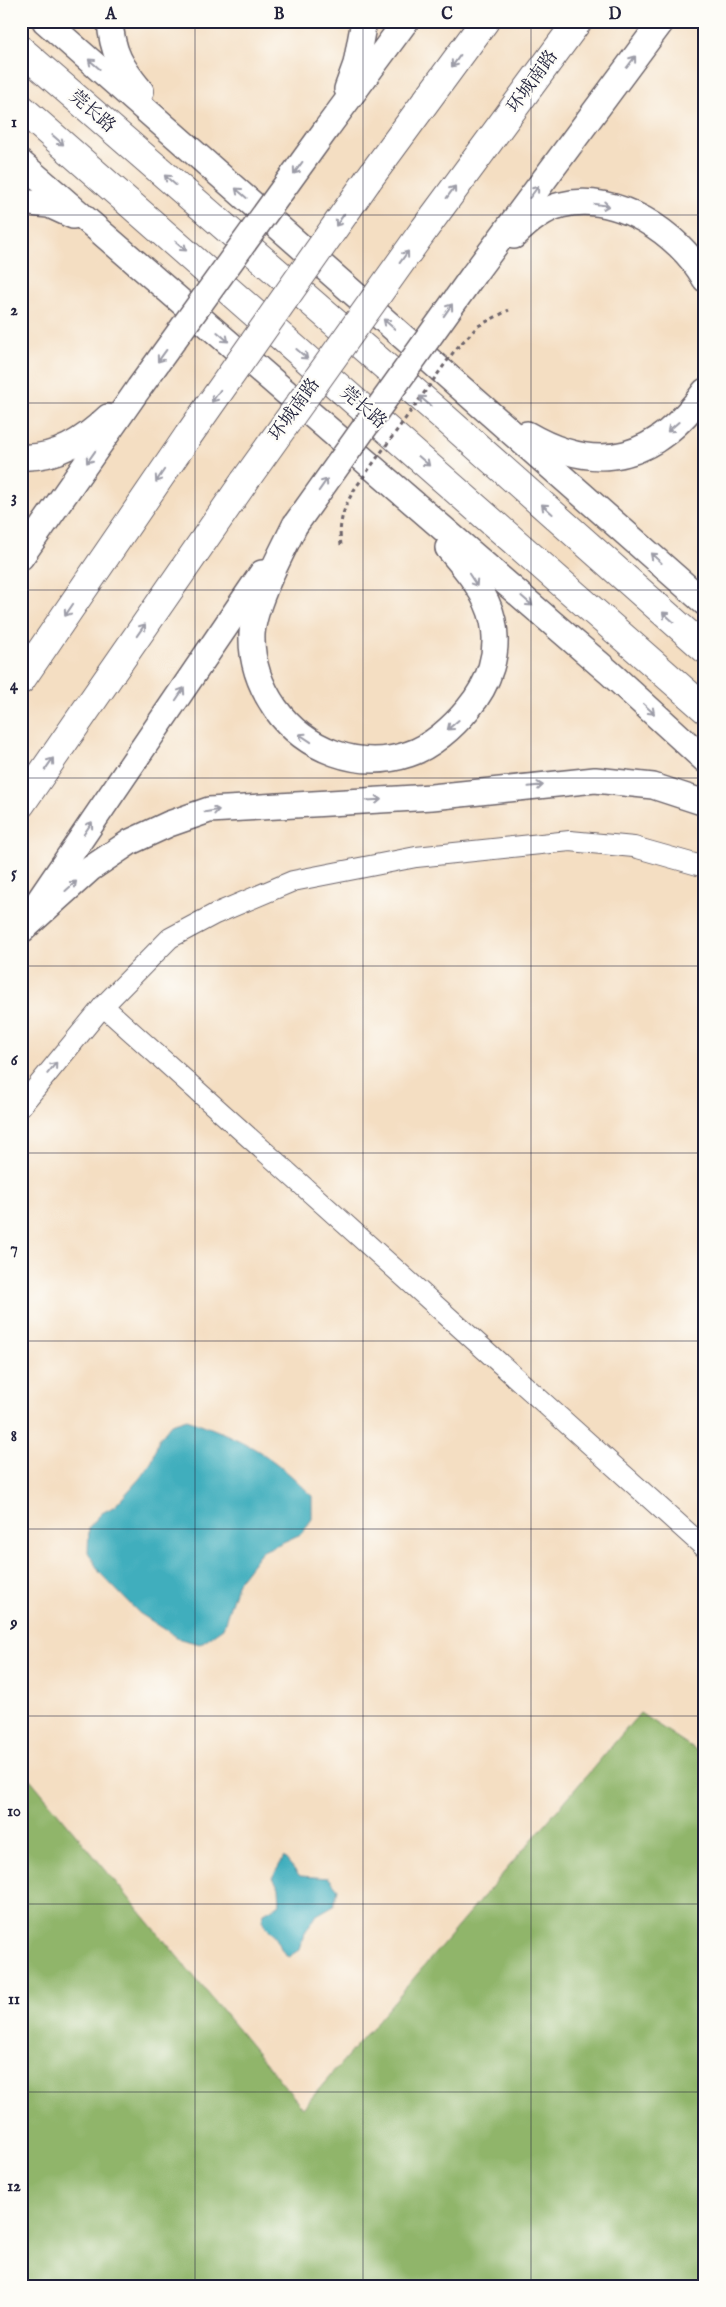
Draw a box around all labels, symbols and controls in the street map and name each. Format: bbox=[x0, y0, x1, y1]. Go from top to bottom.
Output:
text: A bbox=[105, 5, 118, 25]
text: B bbox=[274, 5, 285, 25]
text: C bbox=[441, 5, 453, 25]
text: D bbox=[609, 5, 622, 25]
street label: 环城南路 bbox=[503, 46, 563, 118]
one-way arrow bbox=[451, 54, 461, 68]
one-way arrow bbox=[626, 55, 636, 69]
one-way arrow bbox=[88, 59, 101, 70]
street label: 莞长路 bbox=[64, 86, 120, 138]
text: 1 bbox=[11, 113, 17, 133]
one-way arrow bbox=[51, 134, 64, 145]
one-way arrow bbox=[293, 161, 303, 175]
one-way arrow bbox=[164, 174, 177, 186]
one-way arrow bbox=[446, 186, 457, 199]
one-way arrow bbox=[529, 186, 540, 199]
one-way arrow bbox=[234, 187, 247, 199]
one-way arrow bbox=[594, 200, 610, 210]
one-way arrow bbox=[335, 213, 345, 227]
one-way arrow bbox=[174, 241, 187, 252]
one-way arrow bbox=[399, 250, 409, 264]
text: 2 bbox=[10, 301, 18, 321]
one-way arrow bbox=[443, 303, 453, 317]
one-way arrow bbox=[383, 318, 396, 329]
one-way arrow bbox=[216, 332, 229, 343]
one-way arrow bbox=[296, 348, 309, 360]
one-way arrow bbox=[157, 349, 167, 363]
street label: 环城南路 bbox=[265, 374, 325, 446]
street label: 莞长路 bbox=[335, 382, 391, 434]
one-way arrow bbox=[211, 389, 221, 403]
one-way arrow bbox=[419, 396, 432, 407]
one-way arrow bbox=[667, 422, 680, 433]
one-way arrow bbox=[86, 449, 96, 463]
one-way arrow bbox=[418, 456, 431, 467]
one-way arrow bbox=[155, 469, 165, 483]
one-way arrow bbox=[318, 478, 328, 492]
text: 3 bbox=[11, 488, 17, 508]
one-way arrow bbox=[540, 503, 553, 515]
one-way arrow bbox=[649, 553, 662, 564]
one-way arrow bbox=[469, 573, 479, 587]
one-way arrow bbox=[520, 595, 533, 606]
one-way arrow bbox=[64, 603, 74, 617]
one-way arrow bbox=[662, 611, 675, 623]
one-way arrow bbox=[136, 624, 146, 638]
text: 4 bbox=[10, 676, 19, 696]
one-way arrow bbox=[175, 687, 185, 701]
one-way arrow bbox=[642, 703, 655, 714]
one-way arrow bbox=[447, 719, 460, 730]
one-way arrow bbox=[299, 733, 313, 743]
one-way arrow bbox=[44, 757, 54, 771]
one-way arrow bbox=[528, 781, 544, 791]
one-way arrow bbox=[366, 795, 382, 804]
one-way arrow bbox=[204, 805, 220, 815]
one-way arrow bbox=[83, 821, 93, 835]
text: 5 bbox=[11, 864, 17, 884]
one-way arrow bbox=[64, 881, 77, 892]
text: 6 bbox=[11, 1051, 19, 1071]
one-way arrow bbox=[47, 1062, 58, 1075]
text: 7 bbox=[10, 1239, 18, 1259]
text: 8 bbox=[11, 1427, 17, 1447]
text: 9 bbox=[10, 1614, 18, 1634]
text: 10 bbox=[7, 1802, 21, 1822]
text: 11 bbox=[8, 1990, 20, 2010]
text: 12 bbox=[7, 2177, 21, 2197]

